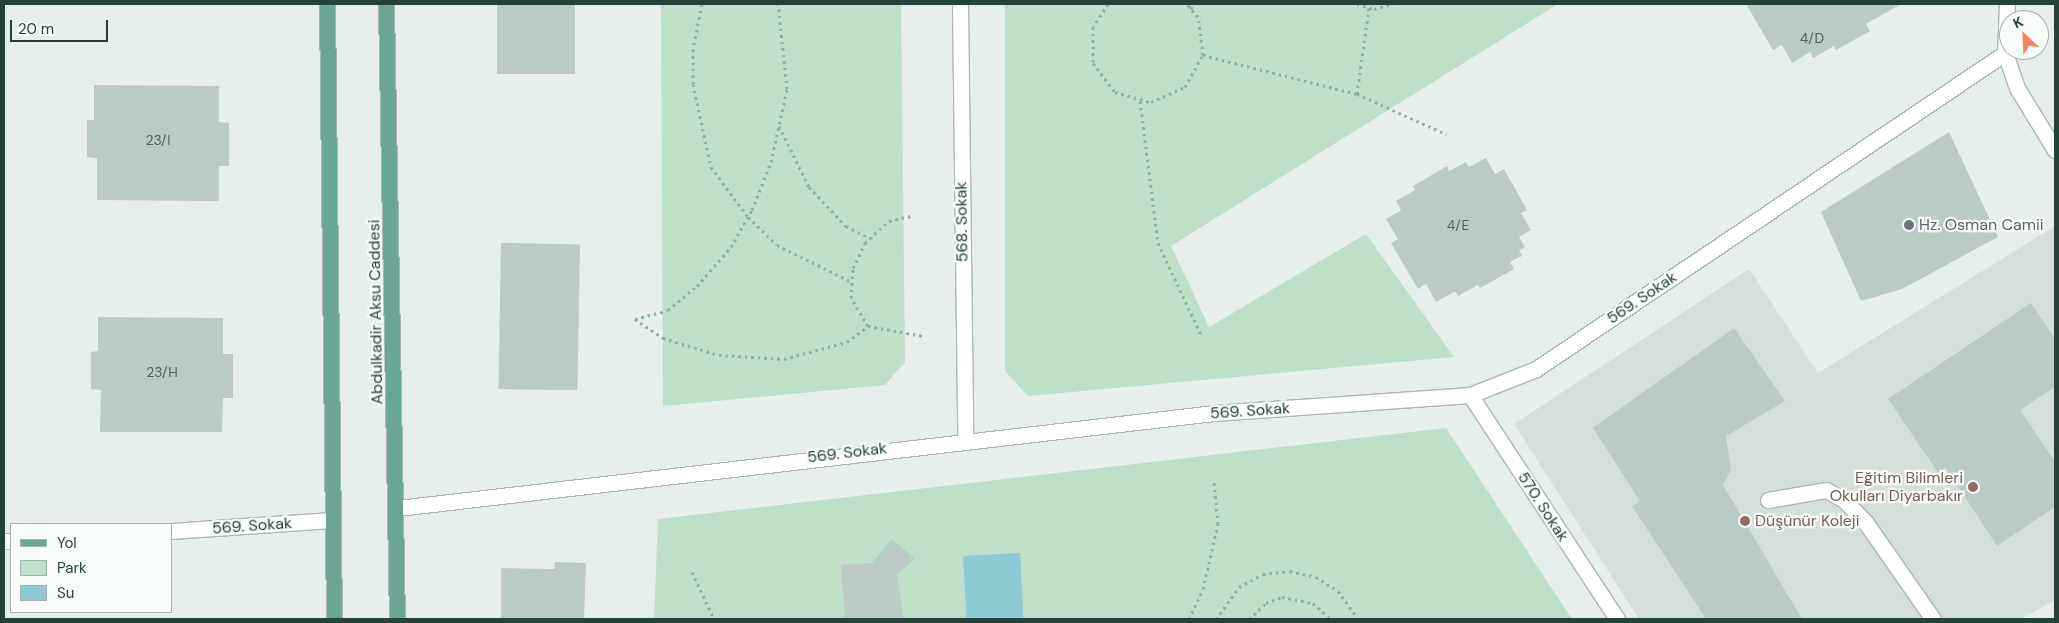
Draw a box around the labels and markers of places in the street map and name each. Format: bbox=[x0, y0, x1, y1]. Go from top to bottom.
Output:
place label: Hz. Osman Camii bbox=[1919, 215, 2044, 235]
marker: Hz. Osman Camii bbox=[1903, 219, 1915, 231]
place label: Eğitim Bilimleri Okulları Diyarbakır bbox=[1830, 468, 1963, 506]
marker: Eğitim Bilimleri Okulları Diyarbakır bbox=[1967, 481, 1979, 493]
place label: Düşünür Koleji bbox=[1755, 511, 1860, 531]
marker: Düşünür Koleji bbox=[1739, 515, 1751, 527]

